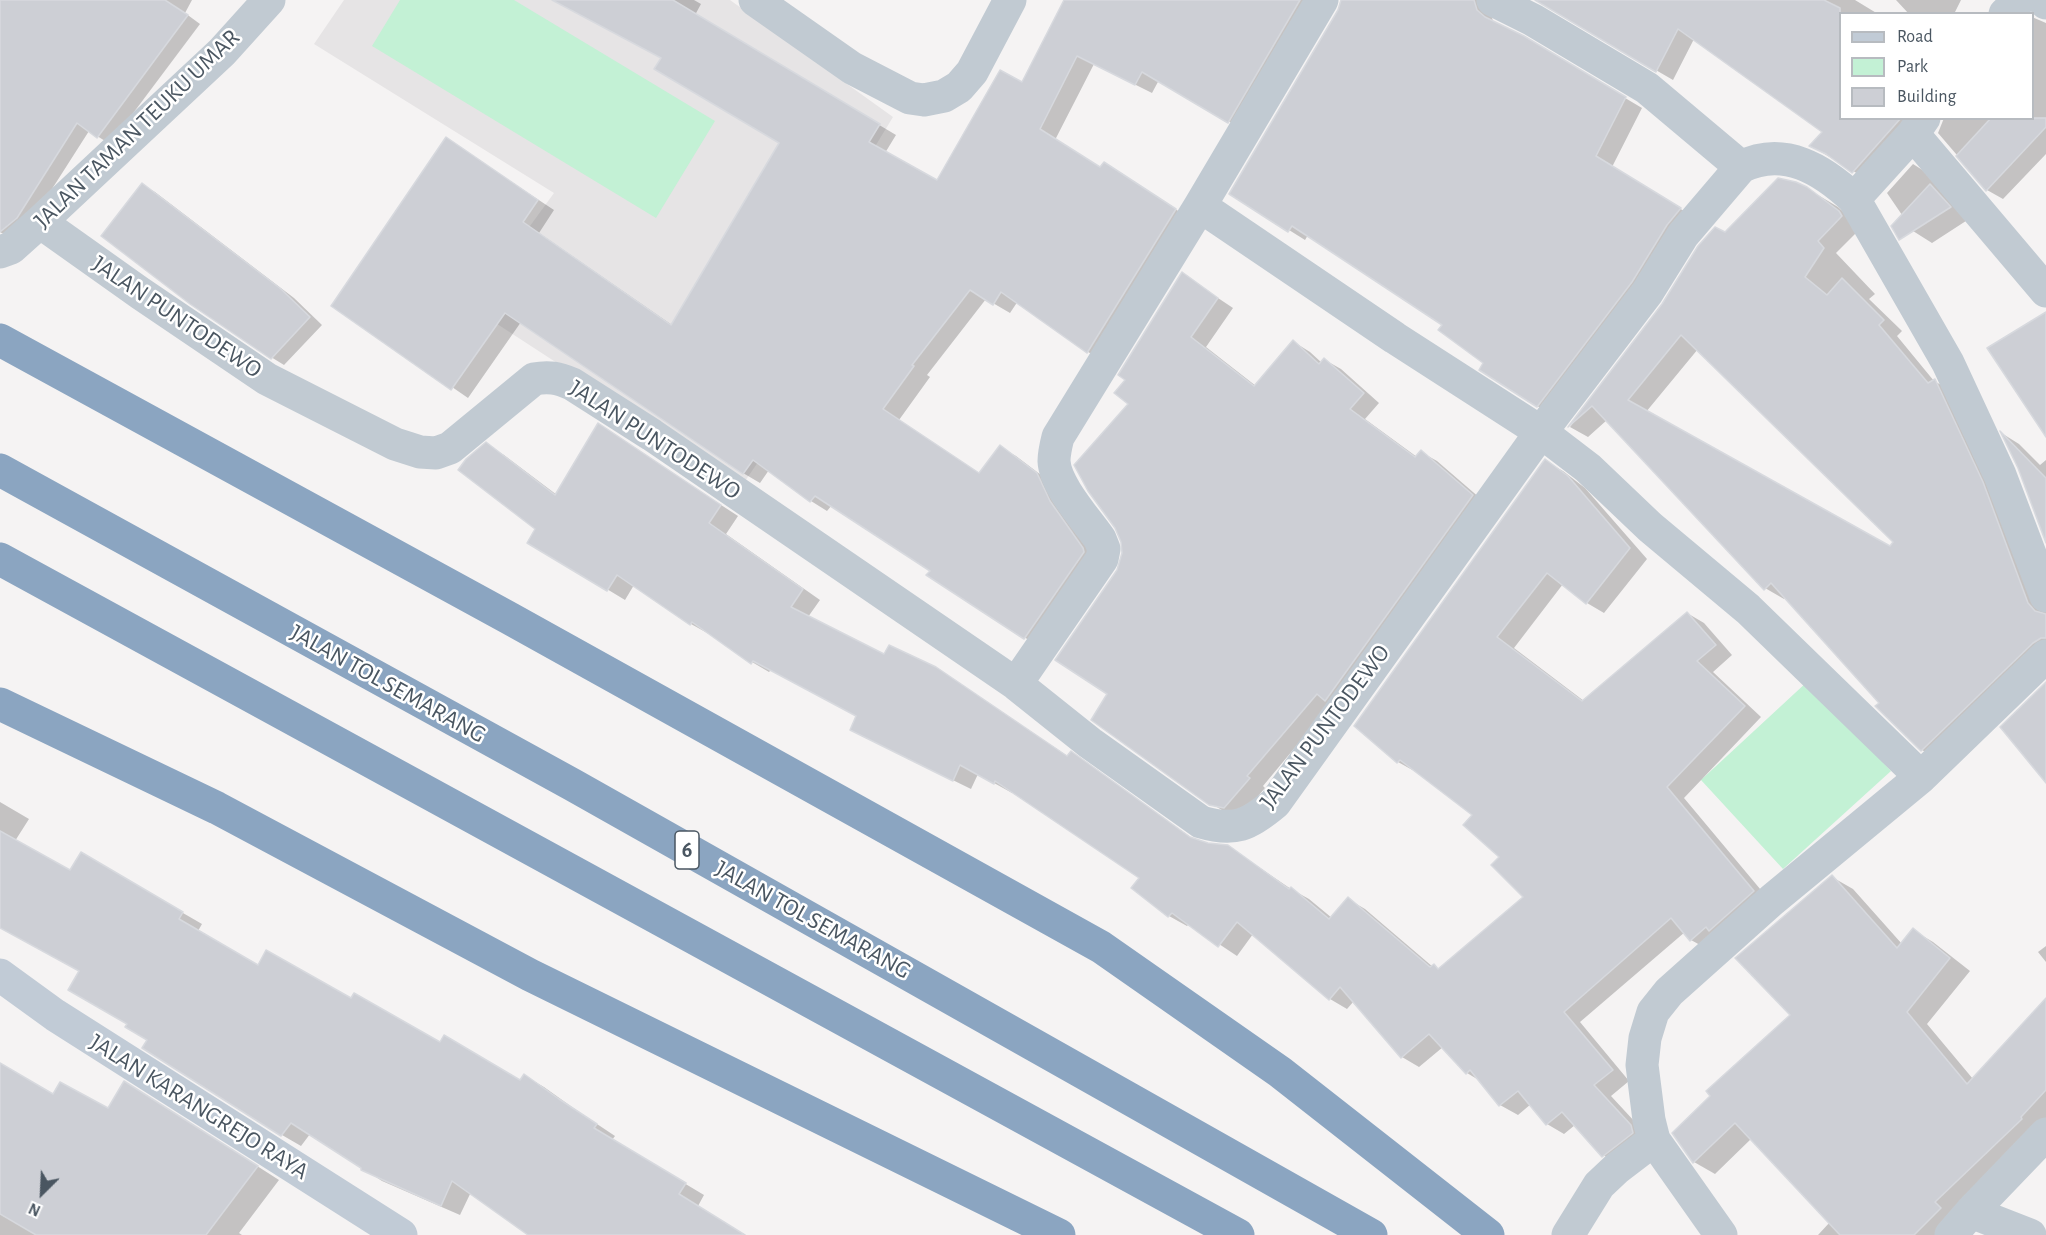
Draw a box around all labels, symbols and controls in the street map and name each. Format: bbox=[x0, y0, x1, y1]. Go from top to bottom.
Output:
legend bbox=[1839, 12, 2034, 120]
street label: JALAN TAMAN TEUKU UMAR bbox=[28, 23, 246, 235]
text: Road bbox=[1897, 28, 1933, 46]
text: Park bbox=[1897, 58, 1928, 76]
text: Building bbox=[1897, 88, 1956, 106]
street label: JALAN PUNTODEWO bbox=[87, 250, 267, 384]
street label: JALAN PUNTODEWO bbox=[564, 374, 746, 506]
street label: JALAN TOL SEMARANG bbox=[285, 618, 491, 750]
street label: JALAN PUNTODEWO bbox=[1254, 639, 1396, 815]
road number: 6 bbox=[675, 831, 699, 869]
street label: JALAN TOL SEMARANG bbox=[710, 854, 916, 986]
street label: JALAN KARANGREJO RAYA bbox=[84, 1028, 314, 1186]
north arrow bbox=[12, 1163, 72, 1223]
text: N bbox=[26, 1200, 43, 1219]

